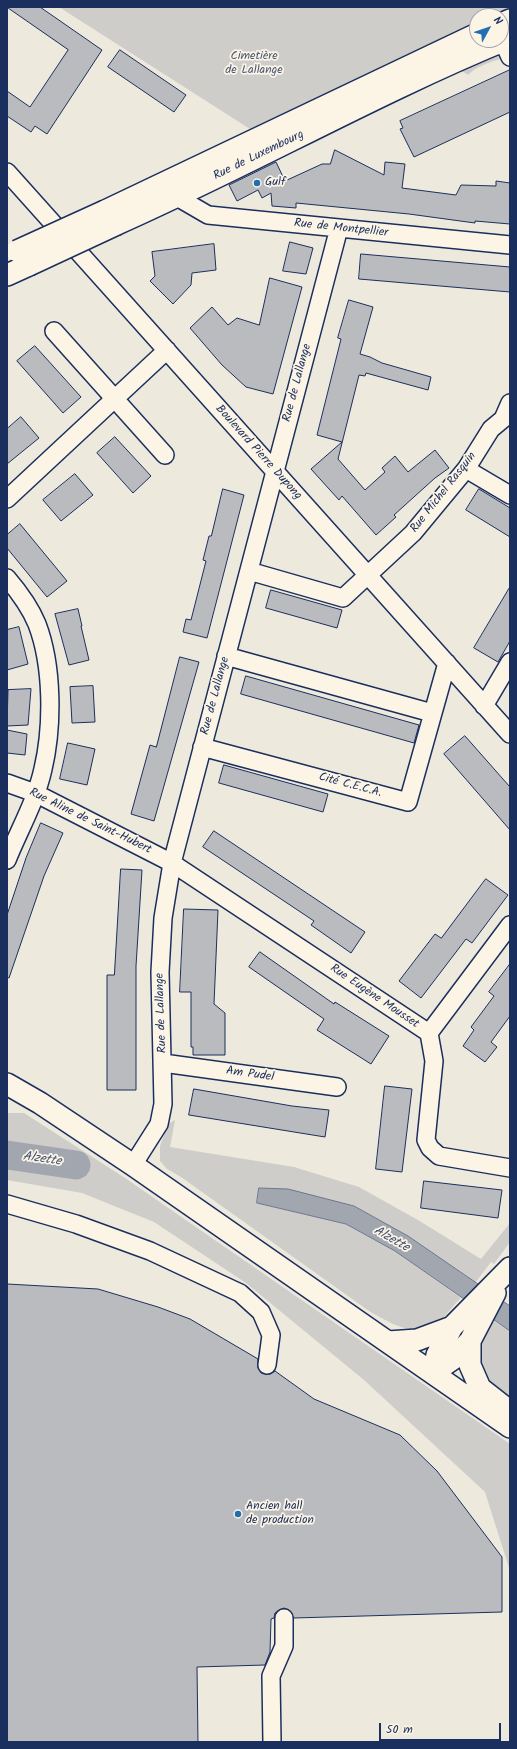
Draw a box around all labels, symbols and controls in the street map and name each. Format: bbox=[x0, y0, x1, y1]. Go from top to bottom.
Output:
north arrow bbox=[469, 8, 509, 48]
text: N bbox=[488, 12, 507, 29]
park label: Cimetière de Lallange bbox=[225, 50, 283, 78]
street label: Rue de Luxembourg bbox=[211, 128, 307, 184]
place label: Gulf bbox=[265, 176, 286, 190]
marker: Gulf bbox=[252, 178, 262, 188]
street label: Rue de Montpellier bbox=[293, 217, 389, 241]
street label: Rue de Lallange bbox=[281, 342, 315, 424]
street label: Boulevard Pierre Dupong bbox=[212, 403, 304, 503]
street label: Rue Michel Rasquin bbox=[408, 450, 480, 536]
street label: Rue de Lallange bbox=[199, 655, 233, 737]
street label: Cité C.E.C.A. bbox=[317, 771, 383, 801]
street label: Rue Aline de Saint-Hubert bbox=[26, 786, 154, 858]
street label: Rue Eugène Mousset bbox=[327, 962, 421, 1032]
street label: Rue de Lallange bbox=[153, 973, 171, 1053]
street label: Am Pudel bbox=[225, 1065, 275, 1085]
water label: Alzette bbox=[22, 1150, 62, 1170]
water label: Alzette bbox=[370, 1224, 412, 1256]
place label: Ancien hall de production bbox=[246, 1500, 314, 1528]
marker: Ancien hall de production bbox=[233, 1509, 243, 1519]
scale bar bbox=[381, 1715, 503, 1741]
text: 50 m bbox=[386, 1720, 413, 1739]

